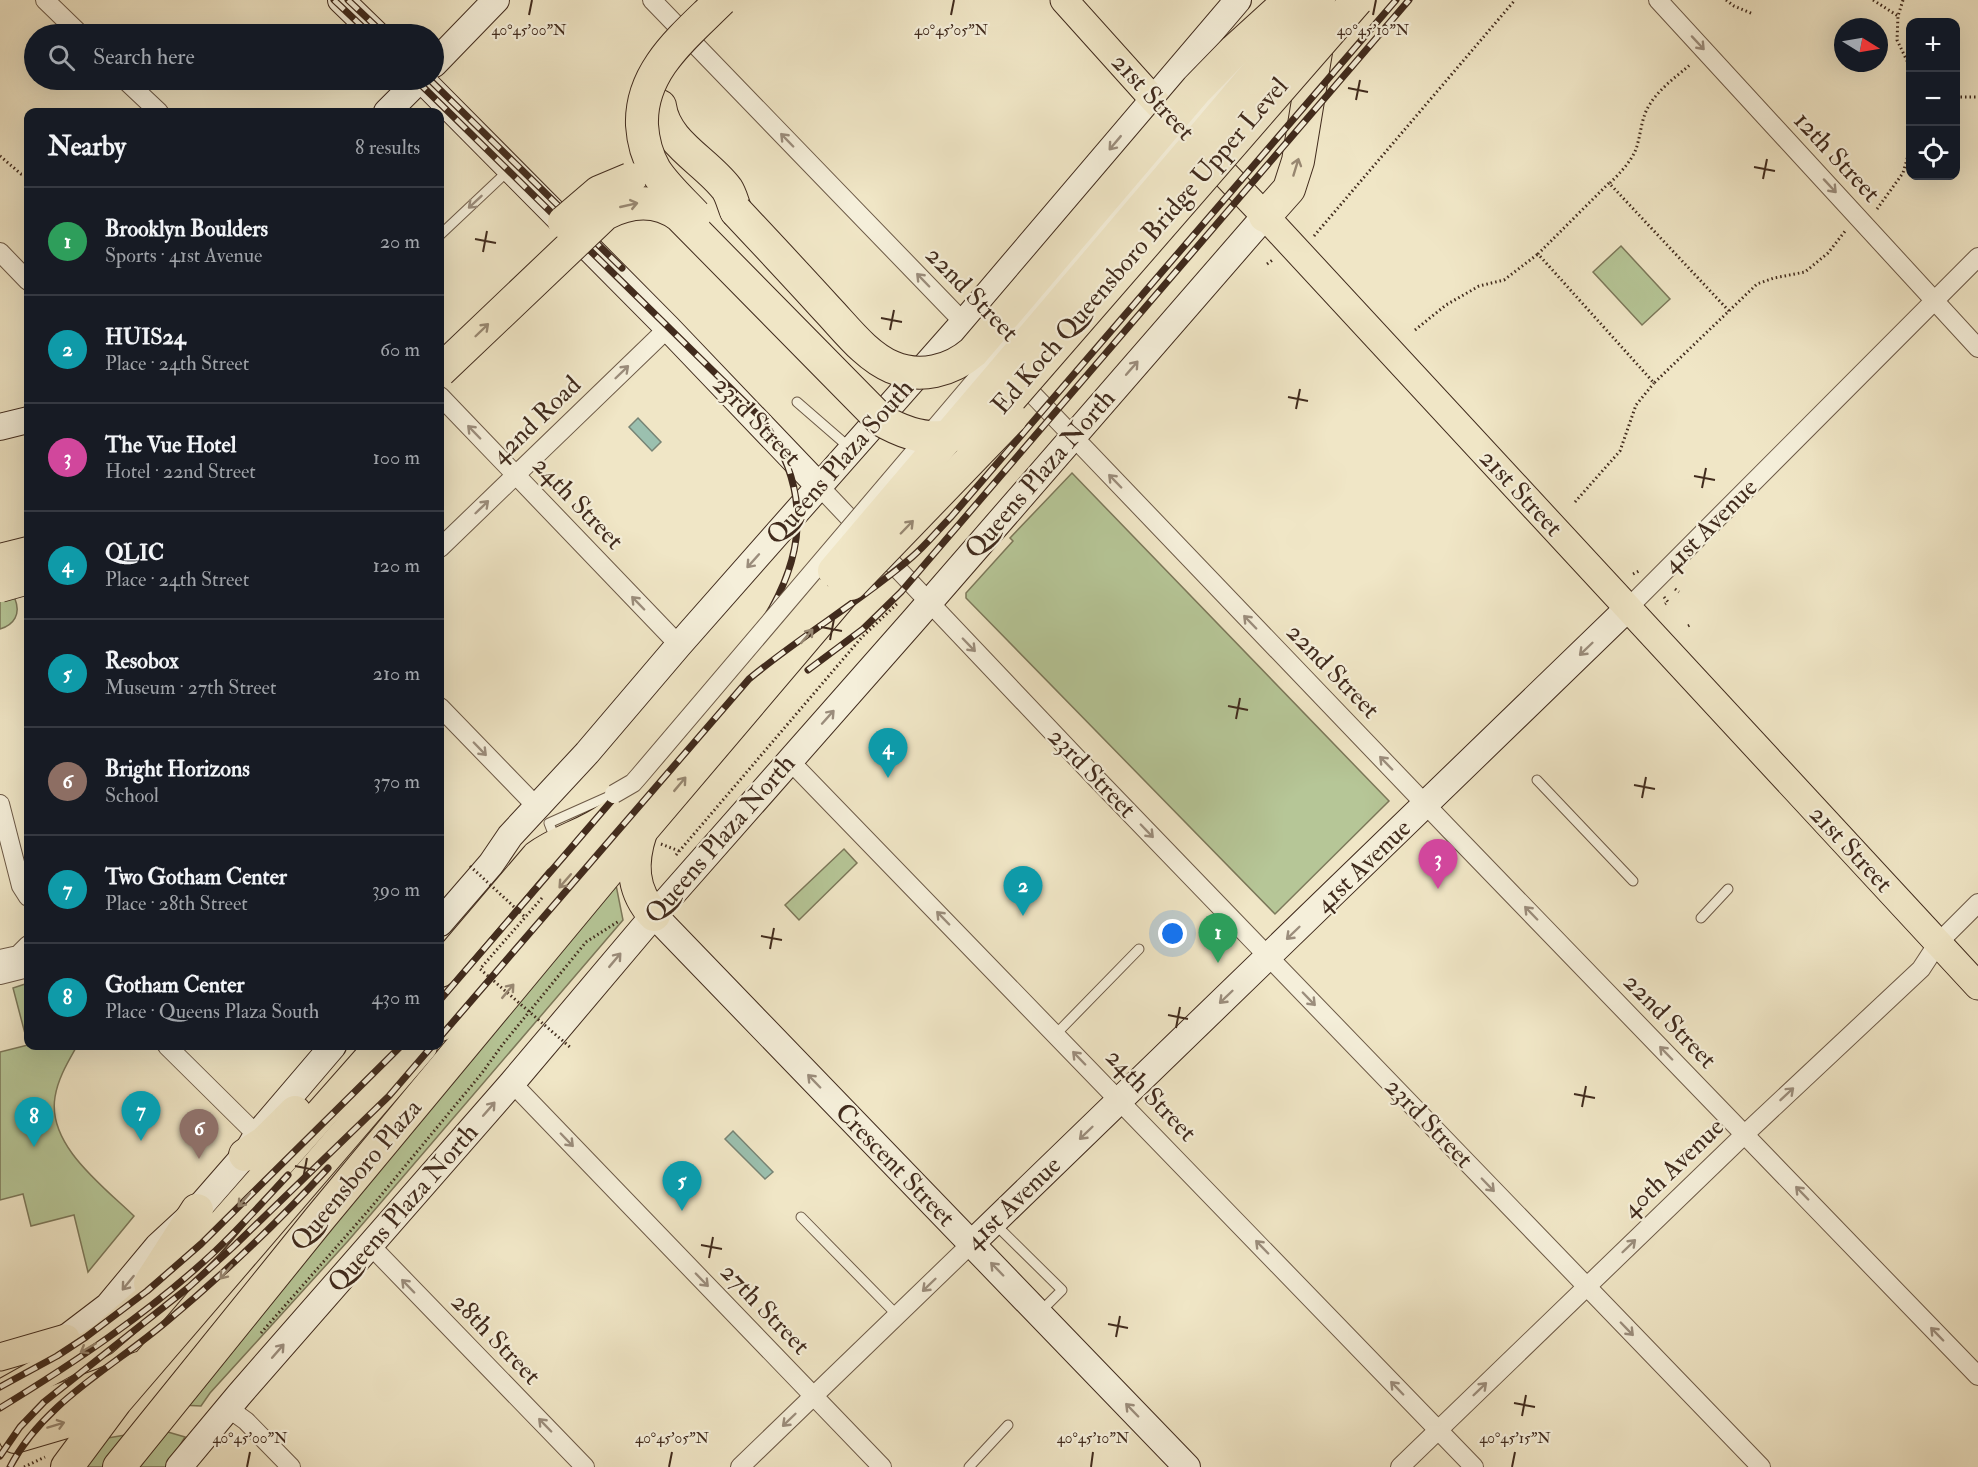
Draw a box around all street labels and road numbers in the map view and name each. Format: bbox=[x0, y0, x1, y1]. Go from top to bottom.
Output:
street label: 21st Street bbox=[1104, 47, 1202, 147]
street label: Ed Koch Queensboro Bridge Upper Level bbox=[985, 71, 1296, 422]
street label: 12th Street bbox=[1787, 105, 1887, 209]
street label: 22nd Street bbox=[919, 240, 1025, 348]
street label: 42nd Road bbox=[484, 369, 588, 471]
street label: 23rd Street bbox=[706, 369, 808, 473]
street label: Queens Plaza South bbox=[759, 373, 921, 551]
street label: Queens Plaza North bbox=[958, 383, 1122, 565]
street label: 21st Street bbox=[1472, 443, 1570, 543]
street label: 24th Street bbox=[526, 450, 630, 556]
street label: 41st Avenue bbox=[1656, 472, 1764, 580]
street label: 22nd Street bbox=[1280, 617, 1386, 725]
street label: 23rd Street bbox=[1041, 721, 1143, 825]
street label: Queens Plaza North bbox=[638, 748, 802, 930]
street label: 21st Street bbox=[1802, 799, 1900, 899]
street label: 41st Avenue bbox=[1308, 812, 1418, 920]
street label: 22nd Street bbox=[1617, 967, 1723, 1075]
street label: 24th Street bbox=[1099, 1042, 1203, 1148]
street label: 23rd Street bbox=[1378, 1071, 1480, 1175]
street label: Queensboro Plaza bbox=[283, 1092, 429, 1257]
street label: Crescent Street bbox=[828, 1097, 962, 1233]
street label: 40th Avenue bbox=[1615, 1111, 1731, 1225]
street label: Queens Plaza North bbox=[321, 1117, 485, 1299]
street label: 41st Avenue bbox=[958, 1149, 1068, 1257]
street label: 27th Street bbox=[713, 1256, 817, 1362]
street label: 28th Street bbox=[444, 1286, 548, 1392]

